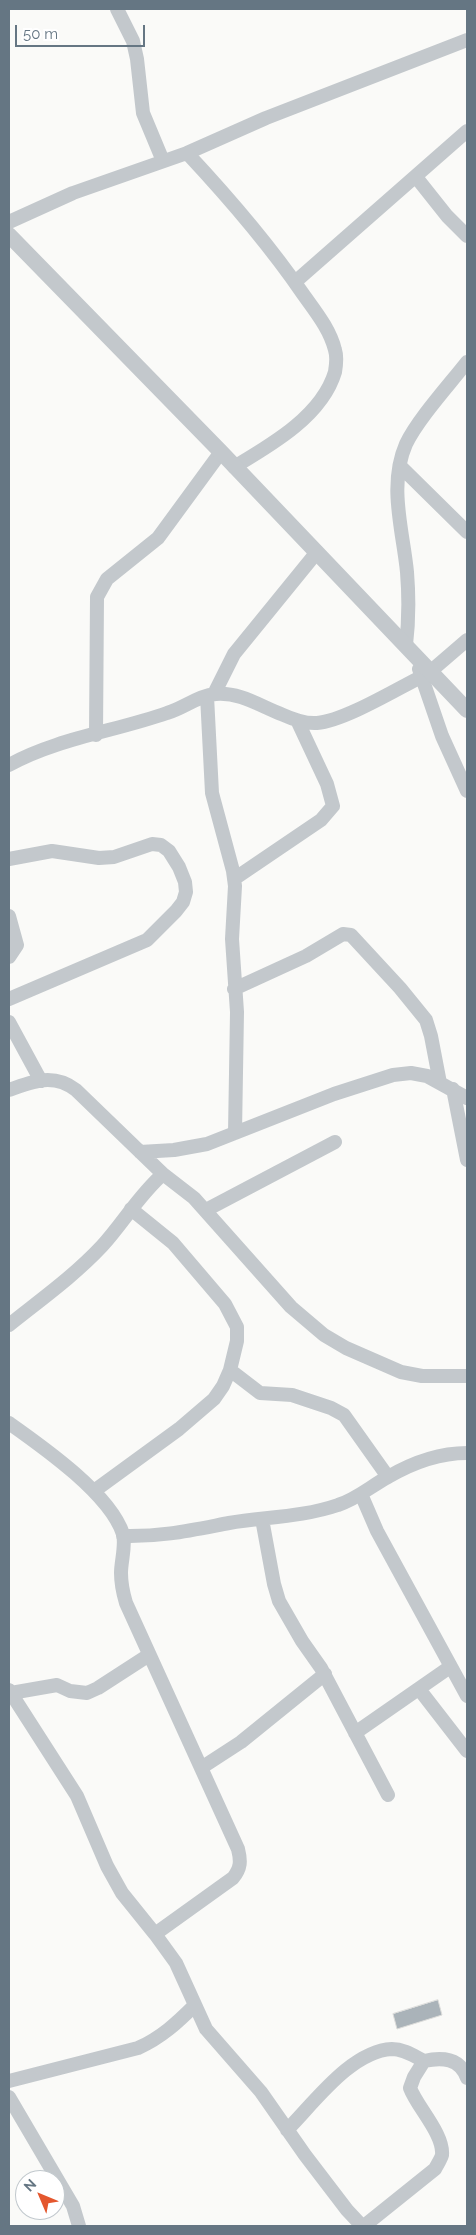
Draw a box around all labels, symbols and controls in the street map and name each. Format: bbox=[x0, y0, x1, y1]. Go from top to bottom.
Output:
scale bar bbox=[18, 15, 148, 47]
text: 50 m bbox=[23, 25, 58, 43]
north arrow bbox=[15, 2170, 65, 2220]
text: N bbox=[21, 2176, 40, 2195]

